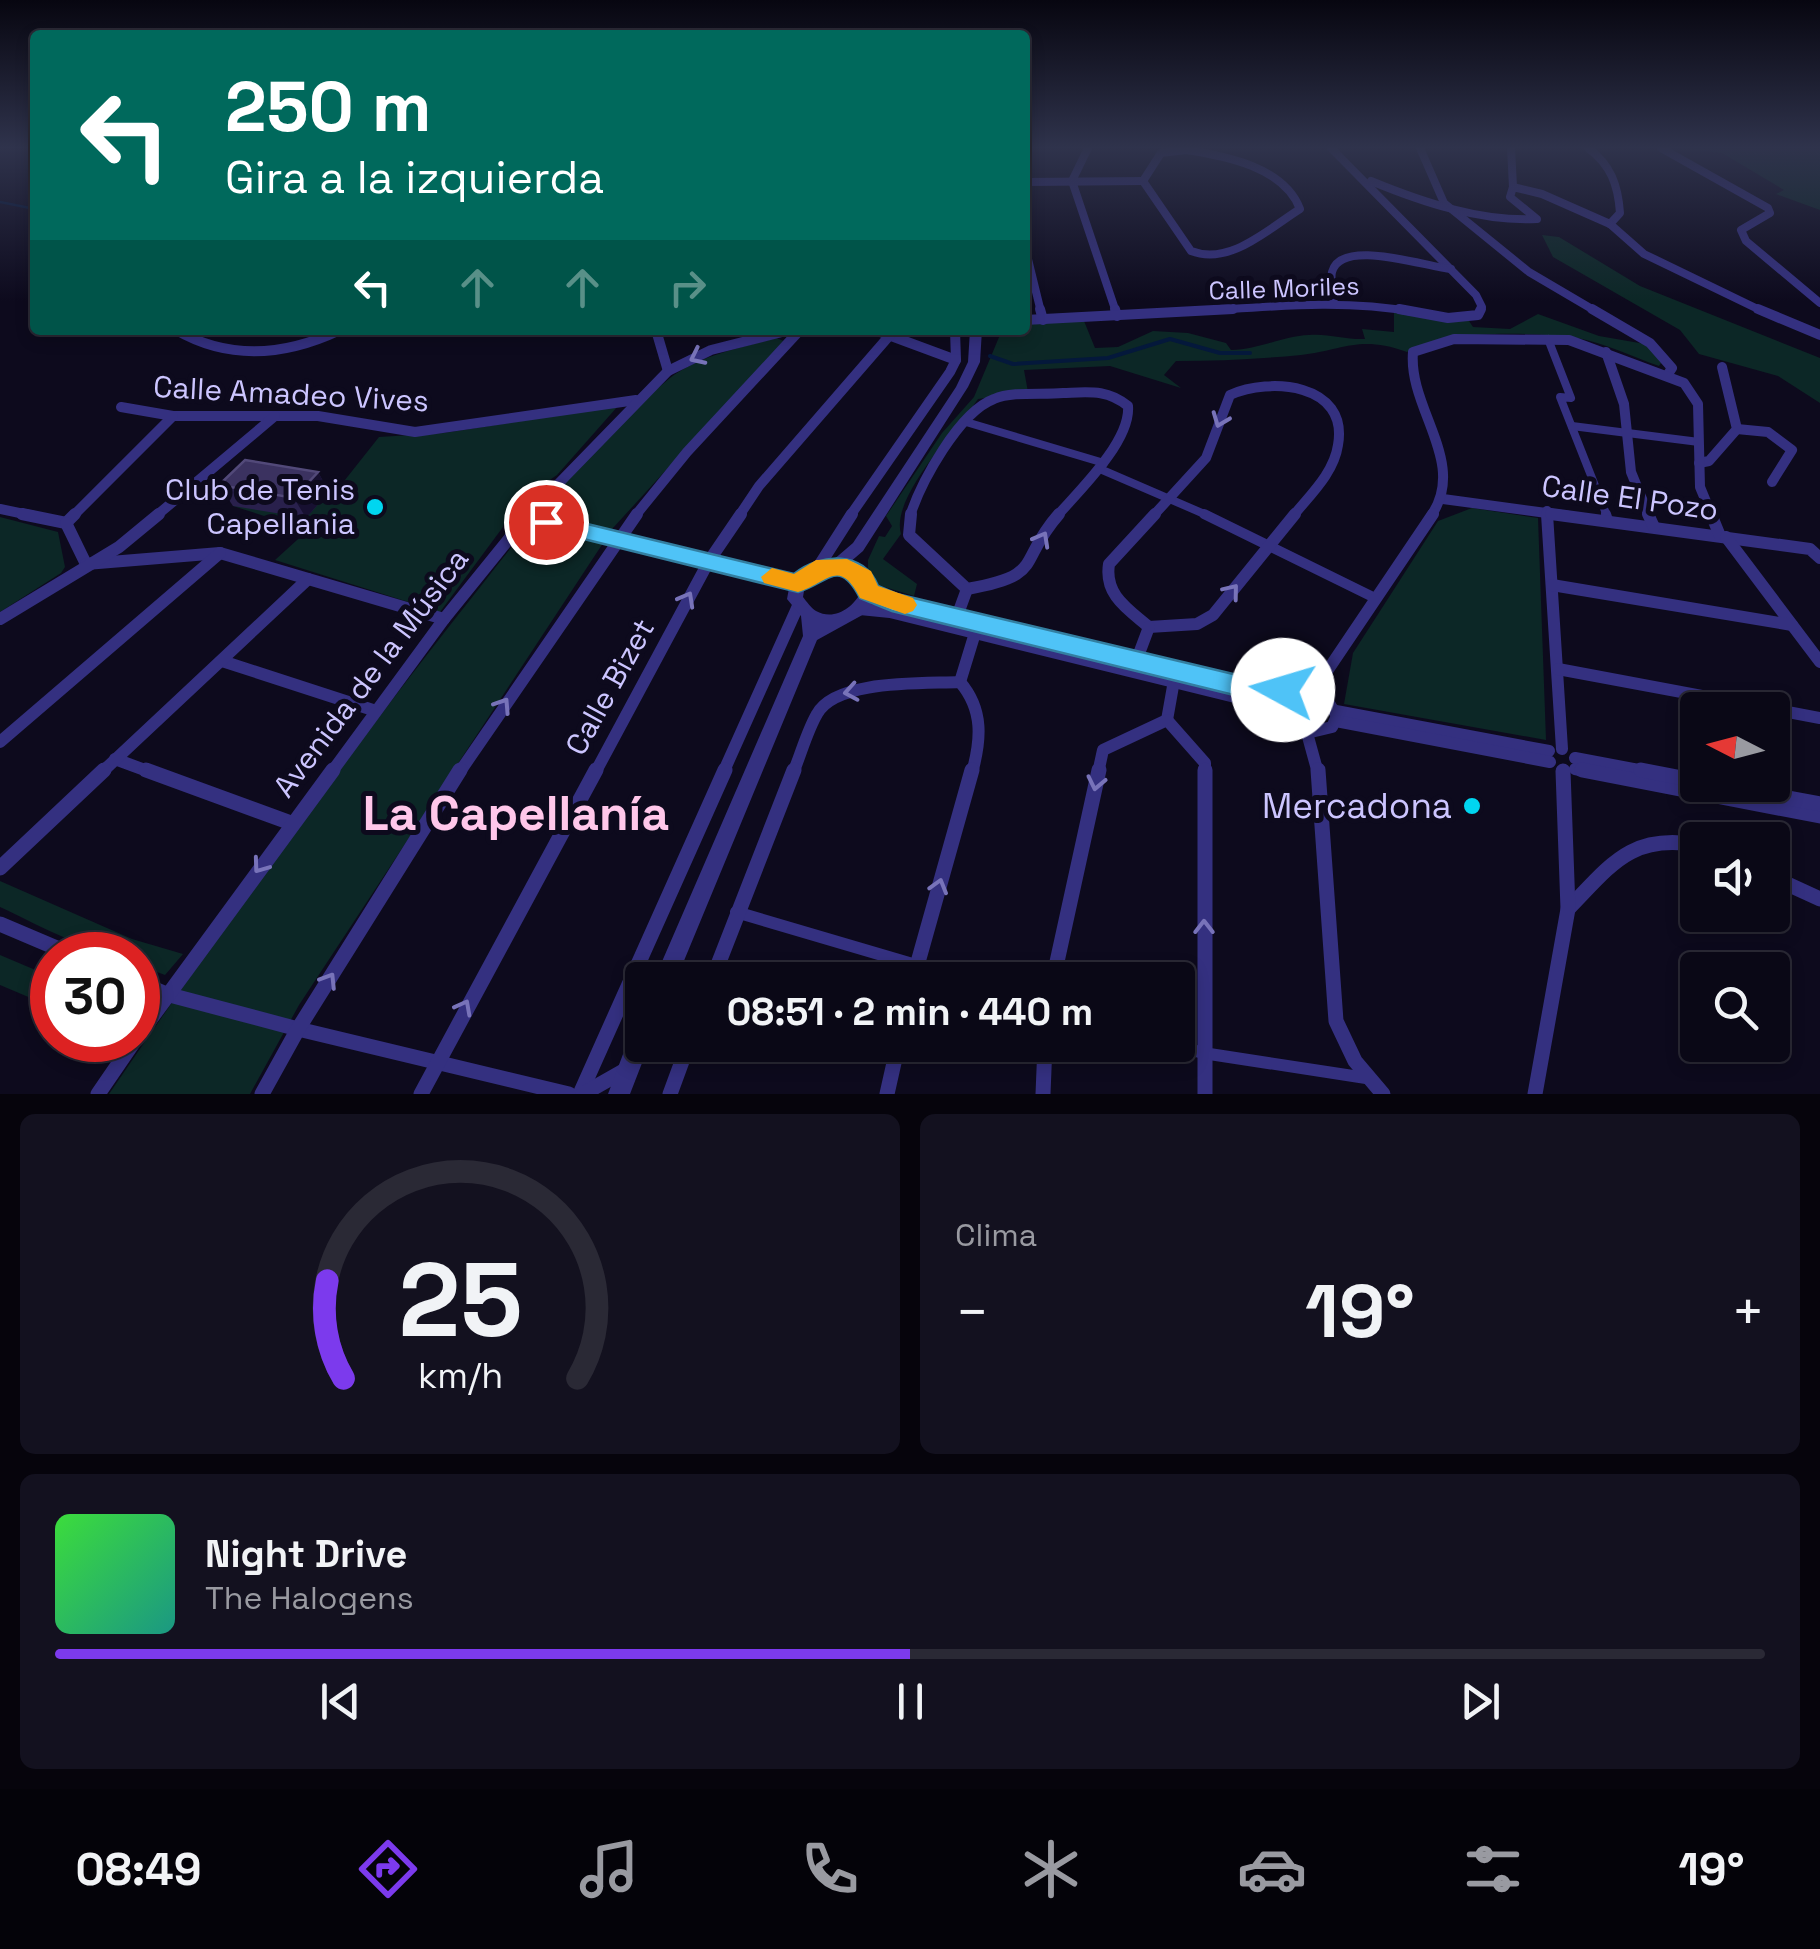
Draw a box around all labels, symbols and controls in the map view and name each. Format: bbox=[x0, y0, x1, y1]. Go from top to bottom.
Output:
text: 250 m bbox=[225, 62, 432, 151]
icon: left bbox=[60, 70, 190, 200]
text: Gira a la izquierda bbox=[225, 149, 604, 206]
icon: left bbox=[345, 260, 400, 315]
icon: ahead bbox=[450, 260, 505, 315]
icon: ahead bbox=[555, 260, 610, 315]
icon: right bbox=[660, 260, 715, 315]
street label: Calle Moriles bbox=[1208, 269, 1360, 307]
one-way arrow bbox=[689, 345, 707, 365]
street label: Calle Amadeo Vives bbox=[152, 367, 430, 420]
one-way arrow bbox=[1211, 411, 1232, 428]
street label: Calle El Pozo bbox=[1539, 466, 1721, 529]
place label: Club de Tenis Capellania bbox=[165, 470, 355, 543]
pin bbox=[504, 480, 589, 565]
icon: arrive bbox=[519, 495, 574, 550]
marker: Club de Tenis Capellania bbox=[364, 496, 386, 518]
one-way arrow bbox=[1030, 532, 1050, 550]
street label: Avenida de la Música bbox=[264, 541, 477, 805]
one-way arrow bbox=[1220, 584, 1238, 602]
one-way arrow bbox=[675, 592, 695, 610]
street label: Calle Bizet bbox=[556, 612, 663, 762]
position arrow bbox=[1231, 638, 1335, 742]
one-way arrow bbox=[843, 681, 860, 702]
north arrow bbox=[1680, 692, 1790, 802]
map controls bbox=[1680, 692, 1790, 1062]
one-way arrow bbox=[491, 698, 510, 716]
one-way arrow bbox=[1086, 774, 1107, 791]
district label: La Capellanía bbox=[363, 783, 669, 844]
place label: Mercadona bbox=[1262, 784, 1452, 828]
marker: Mercadona bbox=[1461, 795, 1483, 817]
button: sound bbox=[1680, 822, 1790, 932]
one-way arrow bbox=[254, 855, 272, 874]
one-way arrow bbox=[928, 878, 949, 895]
one-way arrow bbox=[1193, 918, 1215, 934]
speed limit sign: 30 bbox=[30, 932, 160, 1062]
button: search bbox=[1680, 952, 1790, 1062]
one-way arrow bbox=[317, 972, 336, 990]
text: 08:51 · 2 min · 440 m bbox=[727, 988, 1093, 1036]
one-way arrow bbox=[452, 1000, 472, 1018]
text: Clima bbox=[955, 1215, 1037, 1255]
text: 25 bbox=[398, 1234, 522, 1366]
text: 19° bbox=[1305, 1263, 1415, 1359]
text: − bbox=[955, 1277, 989, 1347]
text: + bbox=[1731, 1277, 1765, 1347]
text: km/h bbox=[417, 1353, 503, 1398]
text: Night Drive bbox=[205, 1530, 407, 1578]
text: The Halogens bbox=[205, 1578, 414, 1618]
icon: previous bbox=[313, 1674, 368, 1729]
icon: pause bbox=[883, 1674, 938, 1729]
icon: next bbox=[1453, 1674, 1508, 1729]
icon: directions bbox=[353, 1834, 423, 1904]
icon: music bbox=[574, 1834, 644, 1904]
icon: phone bbox=[795, 1834, 865, 1904]
icon: climate bbox=[1016, 1834, 1086, 1904]
icon: car bbox=[1237, 1834, 1307, 1904]
icon: filters bbox=[1458, 1834, 1528, 1904]
text: 08:49 bbox=[76, 1841, 202, 1898]
text: 19° bbox=[1679, 1841, 1744, 1898]

